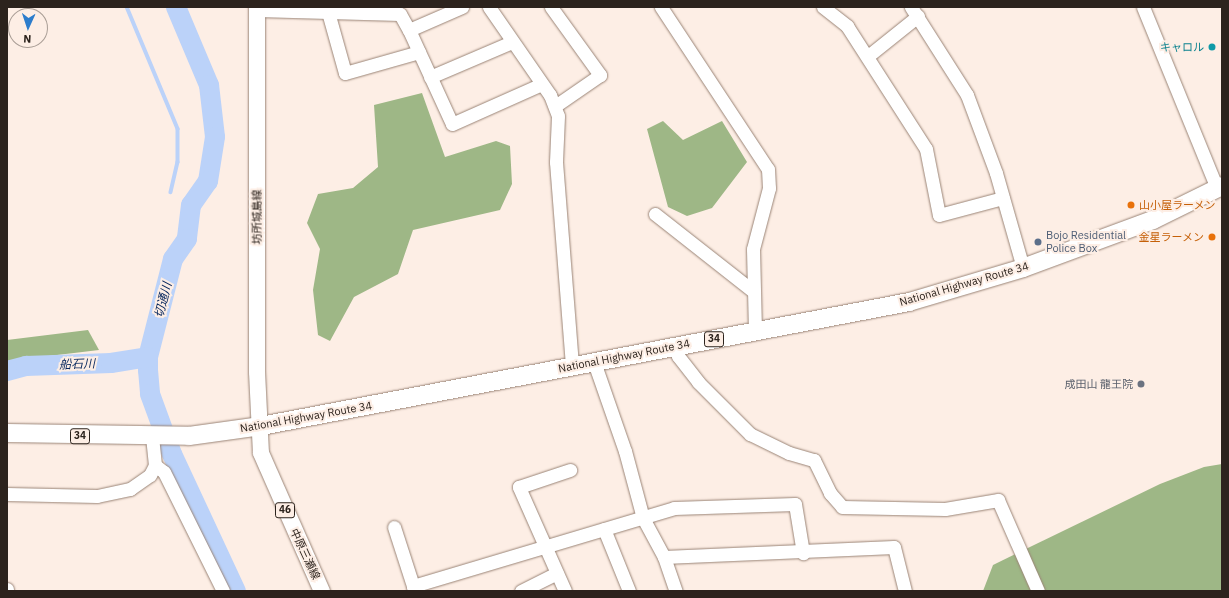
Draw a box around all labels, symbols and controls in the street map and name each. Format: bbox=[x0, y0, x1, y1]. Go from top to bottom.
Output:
north arrow bbox=[8, 8, 48, 48]
text: N bbox=[23, 32, 32, 46]
place label: キャロル bbox=[1160, 40, 1204, 54]
marker: キャロル bbox=[1207, 42, 1217, 52]
street label: 坊所城島線 bbox=[250, 190, 264, 244]
place label: 山小屋ラーメン bbox=[1139, 198, 1216, 212]
marker: 山小屋ラーメン bbox=[1126, 200, 1136, 210]
place label: Bojo Residential Police Box bbox=[1046, 229, 1126, 255]
place label: 金星ラーメン bbox=[1138, 230, 1204, 244]
marker: 金星ラーメン bbox=[1207, 232, 1217, 242]
marker: Bojo Residential Police Box bbox=[1033, 237, 1043, 247]
street label: National Highway Route 34 bbox=[898, 259, 1030, 309]
water label: 切通川 bbox=[152, 281, 174, 319]
road number: 34 bbox=[704, 331, 724, 347]
street label: National Highway Route 34 bbox=[557, 337, 691, 375]
water label: 船石川 bbox=[59, 356, 95, 372]
place label: 成田山 龍王院 bbox=[1064, 377, 1133, 391]
marker: 成田山 龍王院 bbox=[1136, 379, 1146, 389]
street label: National Highway Route 34 bbox=[239, 399, 373, 435]
road number: 34 bbox=[70, 428, 90, 444]
road number: 46 bbox=[275, 502, 295, 518]
street label: 中原三瀬線 bbox=[287, 526, 323, 582]

